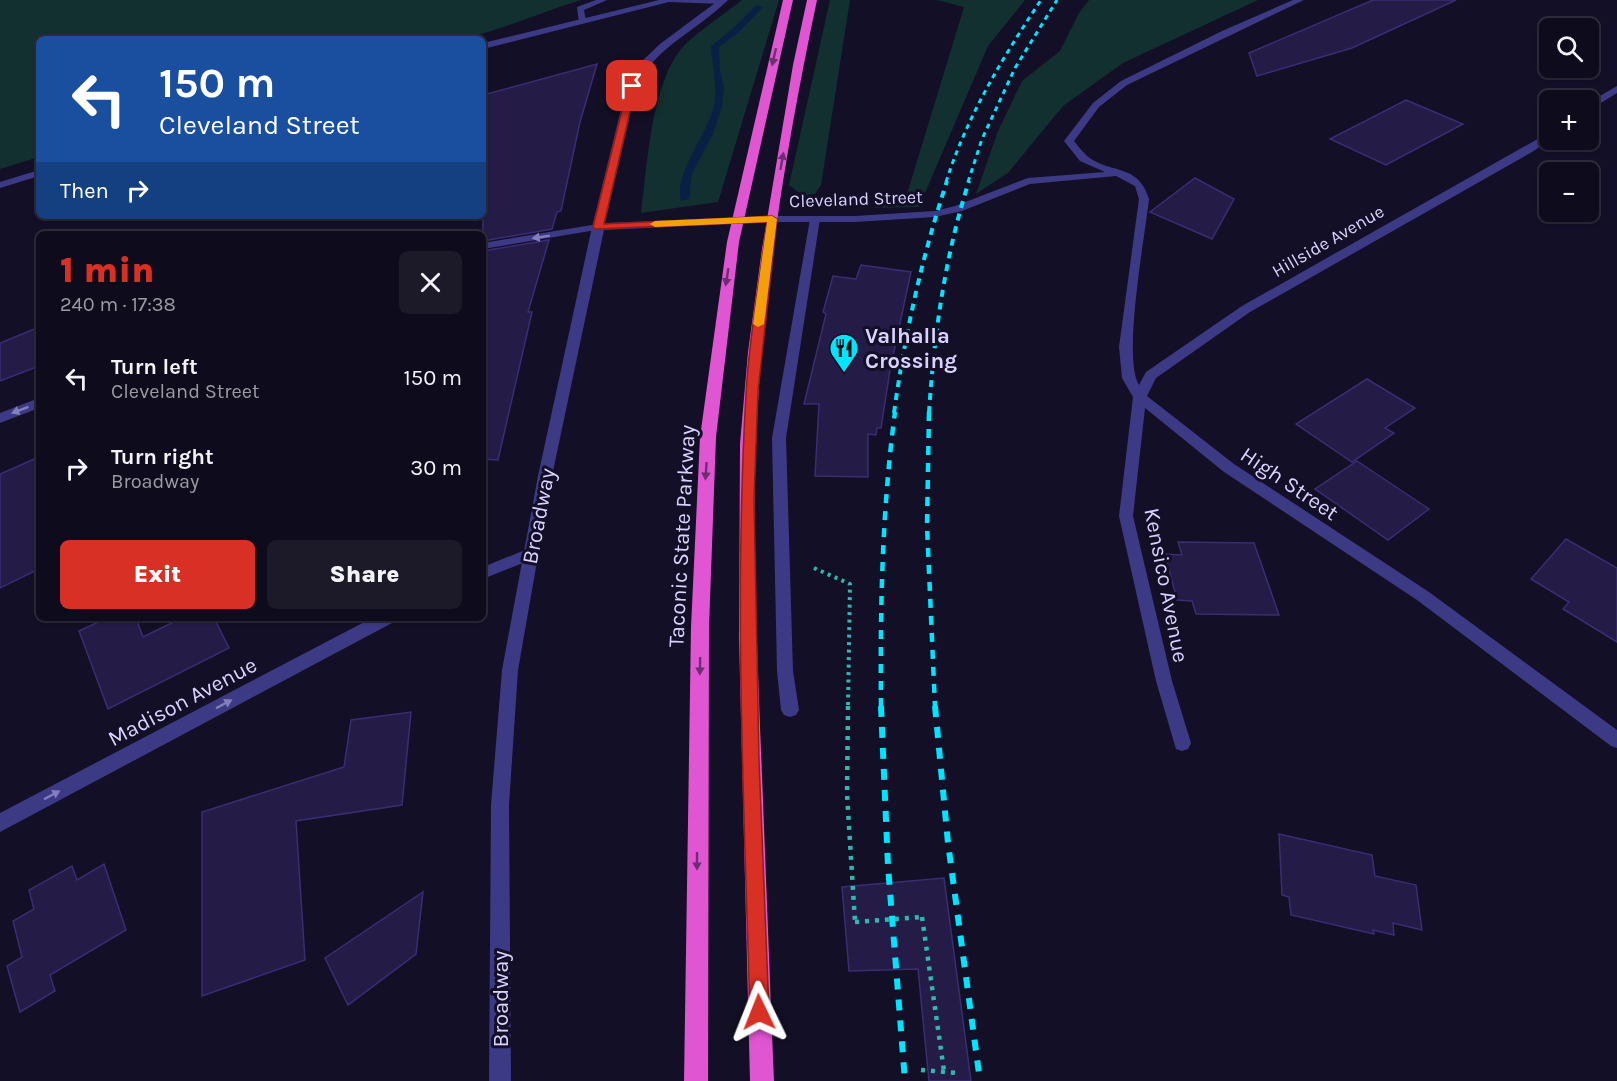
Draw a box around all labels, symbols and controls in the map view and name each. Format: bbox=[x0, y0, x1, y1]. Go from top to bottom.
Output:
map controls bbox=[1539, 18, 1599, 222]
button: search bbox=[1539, 18, 1599, 78]
one-way arrow bbox=[768, 48, 778, 66]
text: 150 m bbox=[159, 58, 275, 108]
icon: left bbox=[60, 60, 138, 138]
pin bbox=[606, 60, 657, 111]
icon: arrive bbox=[615, 69, 648, 102]
button: + bbox=[1539, 90, 1599, 150]
text: Cleveland Street bbox=[159, 109, 360, 141]
one-way arrow bbox=[777, 152, 786, 171]
button: − bbox=[1539, 162, 1599, 222]
icon: right bbox=[121, 174, 154, 207]
text: Then bbox=[60, 178, 109, 204]
street label: Cleveland Street bbox=[789, 186, 923, 212]
street label: Hillside Avenue bbox=[1268, 200, 1388, 282]
one-way arrow bbox=[531, 232, 550, 241]
text: 1 min bbox=[60, 249, 154, 291]
button: close bbox=[399, 251, 462, 314]
one-way arrow bbox=[723, 268, 732, 287]
text: 240 m · 17:38 bbox=[60, 293, 176, 316]
place label: Valhalla Crossing bbox=[865, 323, 957, 374]
restaurant icon: Valhalla Crossing bbox=[828, 332, 860, 374]
text: Turn left bbox=[111, 354, 198, 380]
icon: left bbox=[60, 362, 93, 395]
text: 150 m bbox=[403, 365, 462, 391]
text: Cleveland Street bbox=[111, 380, 260, 403]
one-way arrow bbox=[10, 405, 28, 415]
street label: Taconic State Parkway bbox=[663, 424, 701, 648]
street label: High Street bbox=[1236, 442, 1343, 526]
text: Turn right bbox=[111, 444, 214, 470]
icon: right bbox=[60, 452, 93, 485]
text: 30 m bbox=[410, 455, 462, 481]
one-way arrow bbox=[701, 462, 711, 481]
street label: Broadway bbox=[517, 466, 561, 566]
text: Broadway bbox=[111, 470, 199, 493]
street label: Kensico Avenue bbox=[1138, 506, 1194, 665]
button: Exit bbox=[60, 540, 255, 609]
button: Share bbox=[267, 540, 462, 609]
street label: Madison Avenue bbox=[104, 652, 261, 752]
one-way arrow bbox=[695, 657, 704, 676]
one-way arrow bbox=[216, 699, 233, 709]
one-way arrow bbox=[43, 790, 60, 800]
one-way arrow bbox=[692, 852, 702, 871]
street label: Broadway bbox=[488, 950, 514, 1048]
position arrow bbox=[727, 980, 791, 1044]

